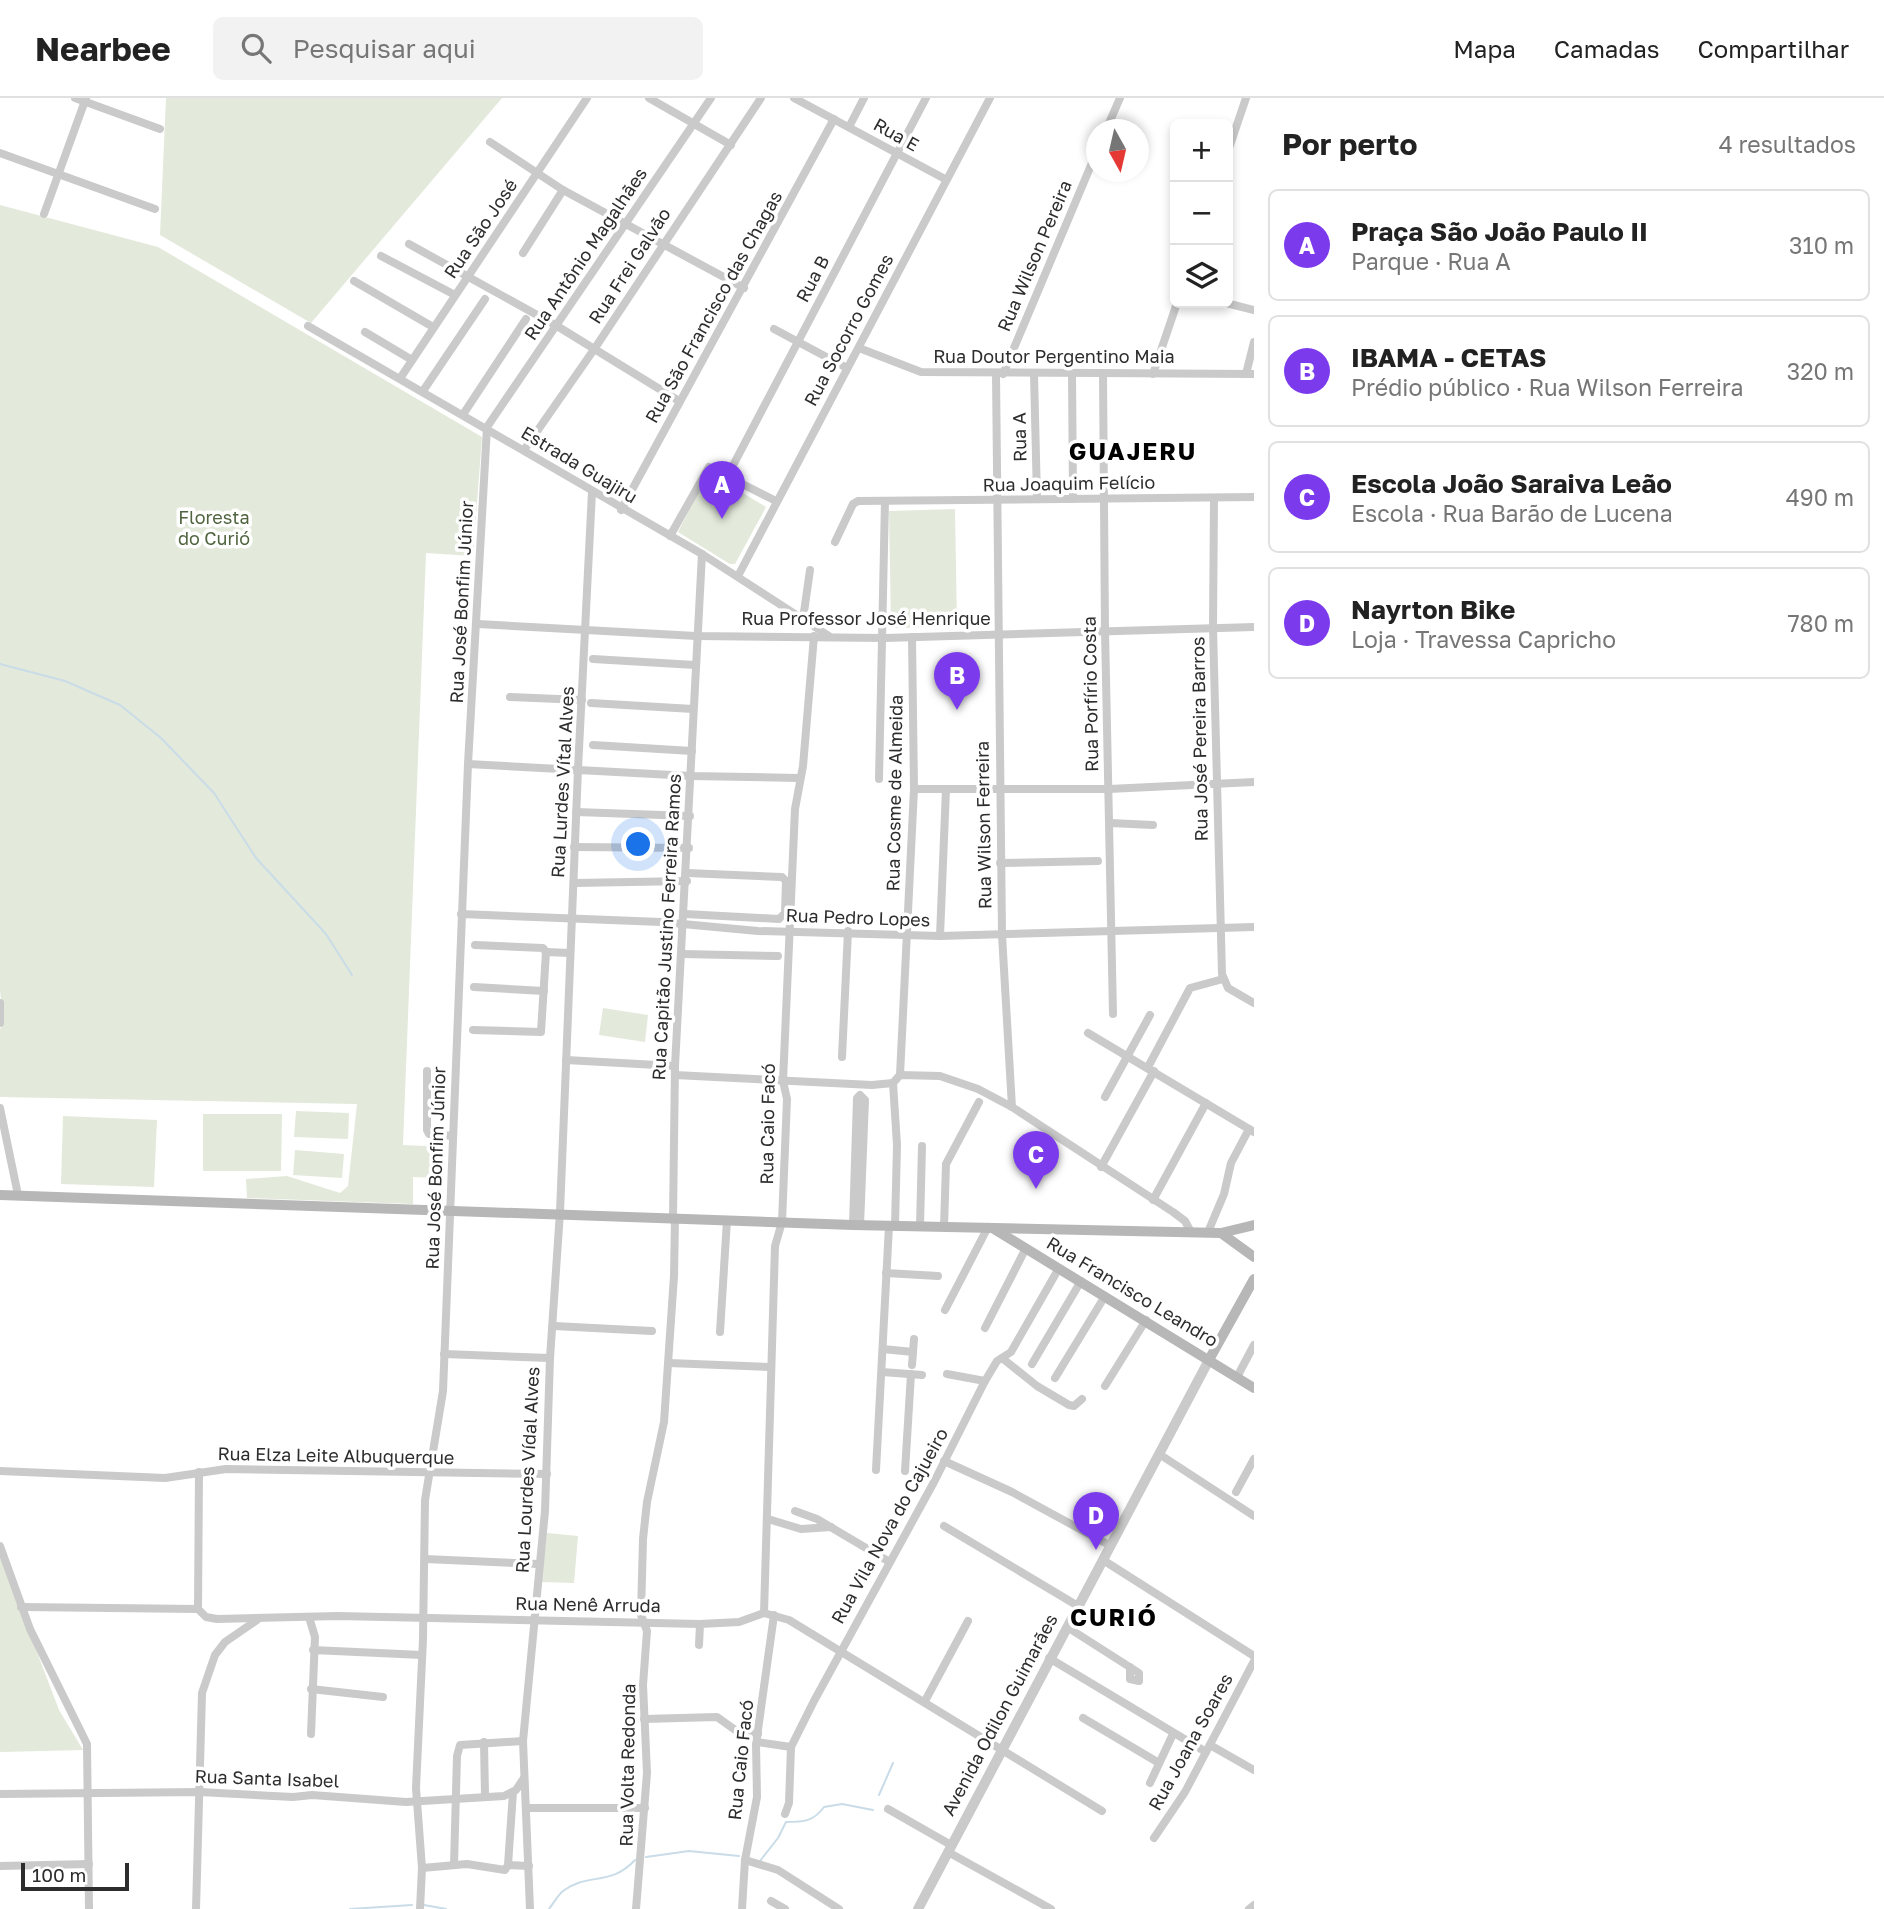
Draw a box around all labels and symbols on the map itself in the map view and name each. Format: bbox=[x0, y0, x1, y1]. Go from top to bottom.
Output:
street label: Rua E bbox=[870, 113, 923, 155]
north arrow bbox=[1086, 119, 1149, 182]
street label: Rua Antônio Magalhães bbox=[519, 163, 651, 344]
street label: Rua São José bbox=[439, 175, 522, 282]
street label: Rua Wilson Pereira bbox=[992, 177, 1076, 335]
street label: Rua São Francisco das Chagas bbox=[640, 187, 786, 426]
street label: Rua Frei Galvão bbox=[584, 203, 675, 328]
street label: Rua Socorro Gomes bbox=[799, 250, 897, 409]
street label: Rua B bbox=[791, 252, 833, 306]
street label: Rua Doutor Pergentino Maia bbox=[933, 345, 1175, 367]
street label: Rua A bbox=[1008, 412, 1030, 462]
street label: Estrada Guajiru bbox=[517, 421, 642, 508]
district label: GUAJERU bbox=[1069, 436, 1197, 465]
pin: A bbox=[699, 461, 745, 519]
street label: Rua Joaquim Felício bbox=[982, 470, 1155, 496]
street label: Rua José Bonfim Júnior bbox=[445, 500, 477, 704]
park label: Floresta do Curió bbox=[178, 506, 250, 549]
street label: Rua Professor José Henrique bbox=[741, 607, 991, 629]
street label: Rua Porfírio Costa bbox=[1078, 616, 1102, 772]
street label: Rua José Pereira Barros bbox=[1186, 636, 1212, 842]
pin: B bbox=[934, 652, 980, 710]
street label: Rua Lurdes Vítal Alves bbox=[546, 686, 578, 878]
street label: Rua Cosme de Almeida bbox=[881, 694, 907, 892]
street label: Rua Wilson Ferreira bbox=[971, 741, 995, 909]
street label: Rua Capitão Justino Ferreira Ramos bbox=[647, 773, 685, 1081]
your location bbox=[621, 827, 655, 861]
street label: Rua Pedro Lopes bbox=[785, 903, 931, 931]
street label: Rua Caio Facó bbox=[755, 1063, 779, 1185]
street label: Rua José Bonfim Júnior bbox=[420, 1066, 450, 1270]
pin: C bbox=[1013, 1131, 1059, 1189]
street label: Rua Francisco Leandro bbox=[1043, 1231, 1222, 1351]
street label: Rua Lourdes Vídal Alves bbox=[511, 1366, 543, 1574]
street label: Rua Vila Nova do Cajueiro bbox=[826, 1424, 952, 1627]
street label: Rua Elza Leite Albuquerque bbox=[217, 1442, 455, 1468]
pin: D bbox=[1073, 1492, 1119, 1550]
street label: Rua Nenê Arruda bbox=[515, 1592, 661, 1616]
district label: CURIÓ bbox=[1070, 1602, 1158, 1631]
street label: Avenida Odilon Guimarães bbox=[936, 1610, 1062, 1819]
street label: Rua Joana Soares bbox=[1143, 1669, 1237, 1814]
street label: Rua Volta Redonda bbox=[615, 1683, 639, 1847]
street label: Rua Caio Facó bbox=[723, 1699, 757, 1821]
street label: Rua Santa Isabel bbox=[194, 1764, 340, 1792]
scale bar bbox=[21, 1860, 130, 1892]

